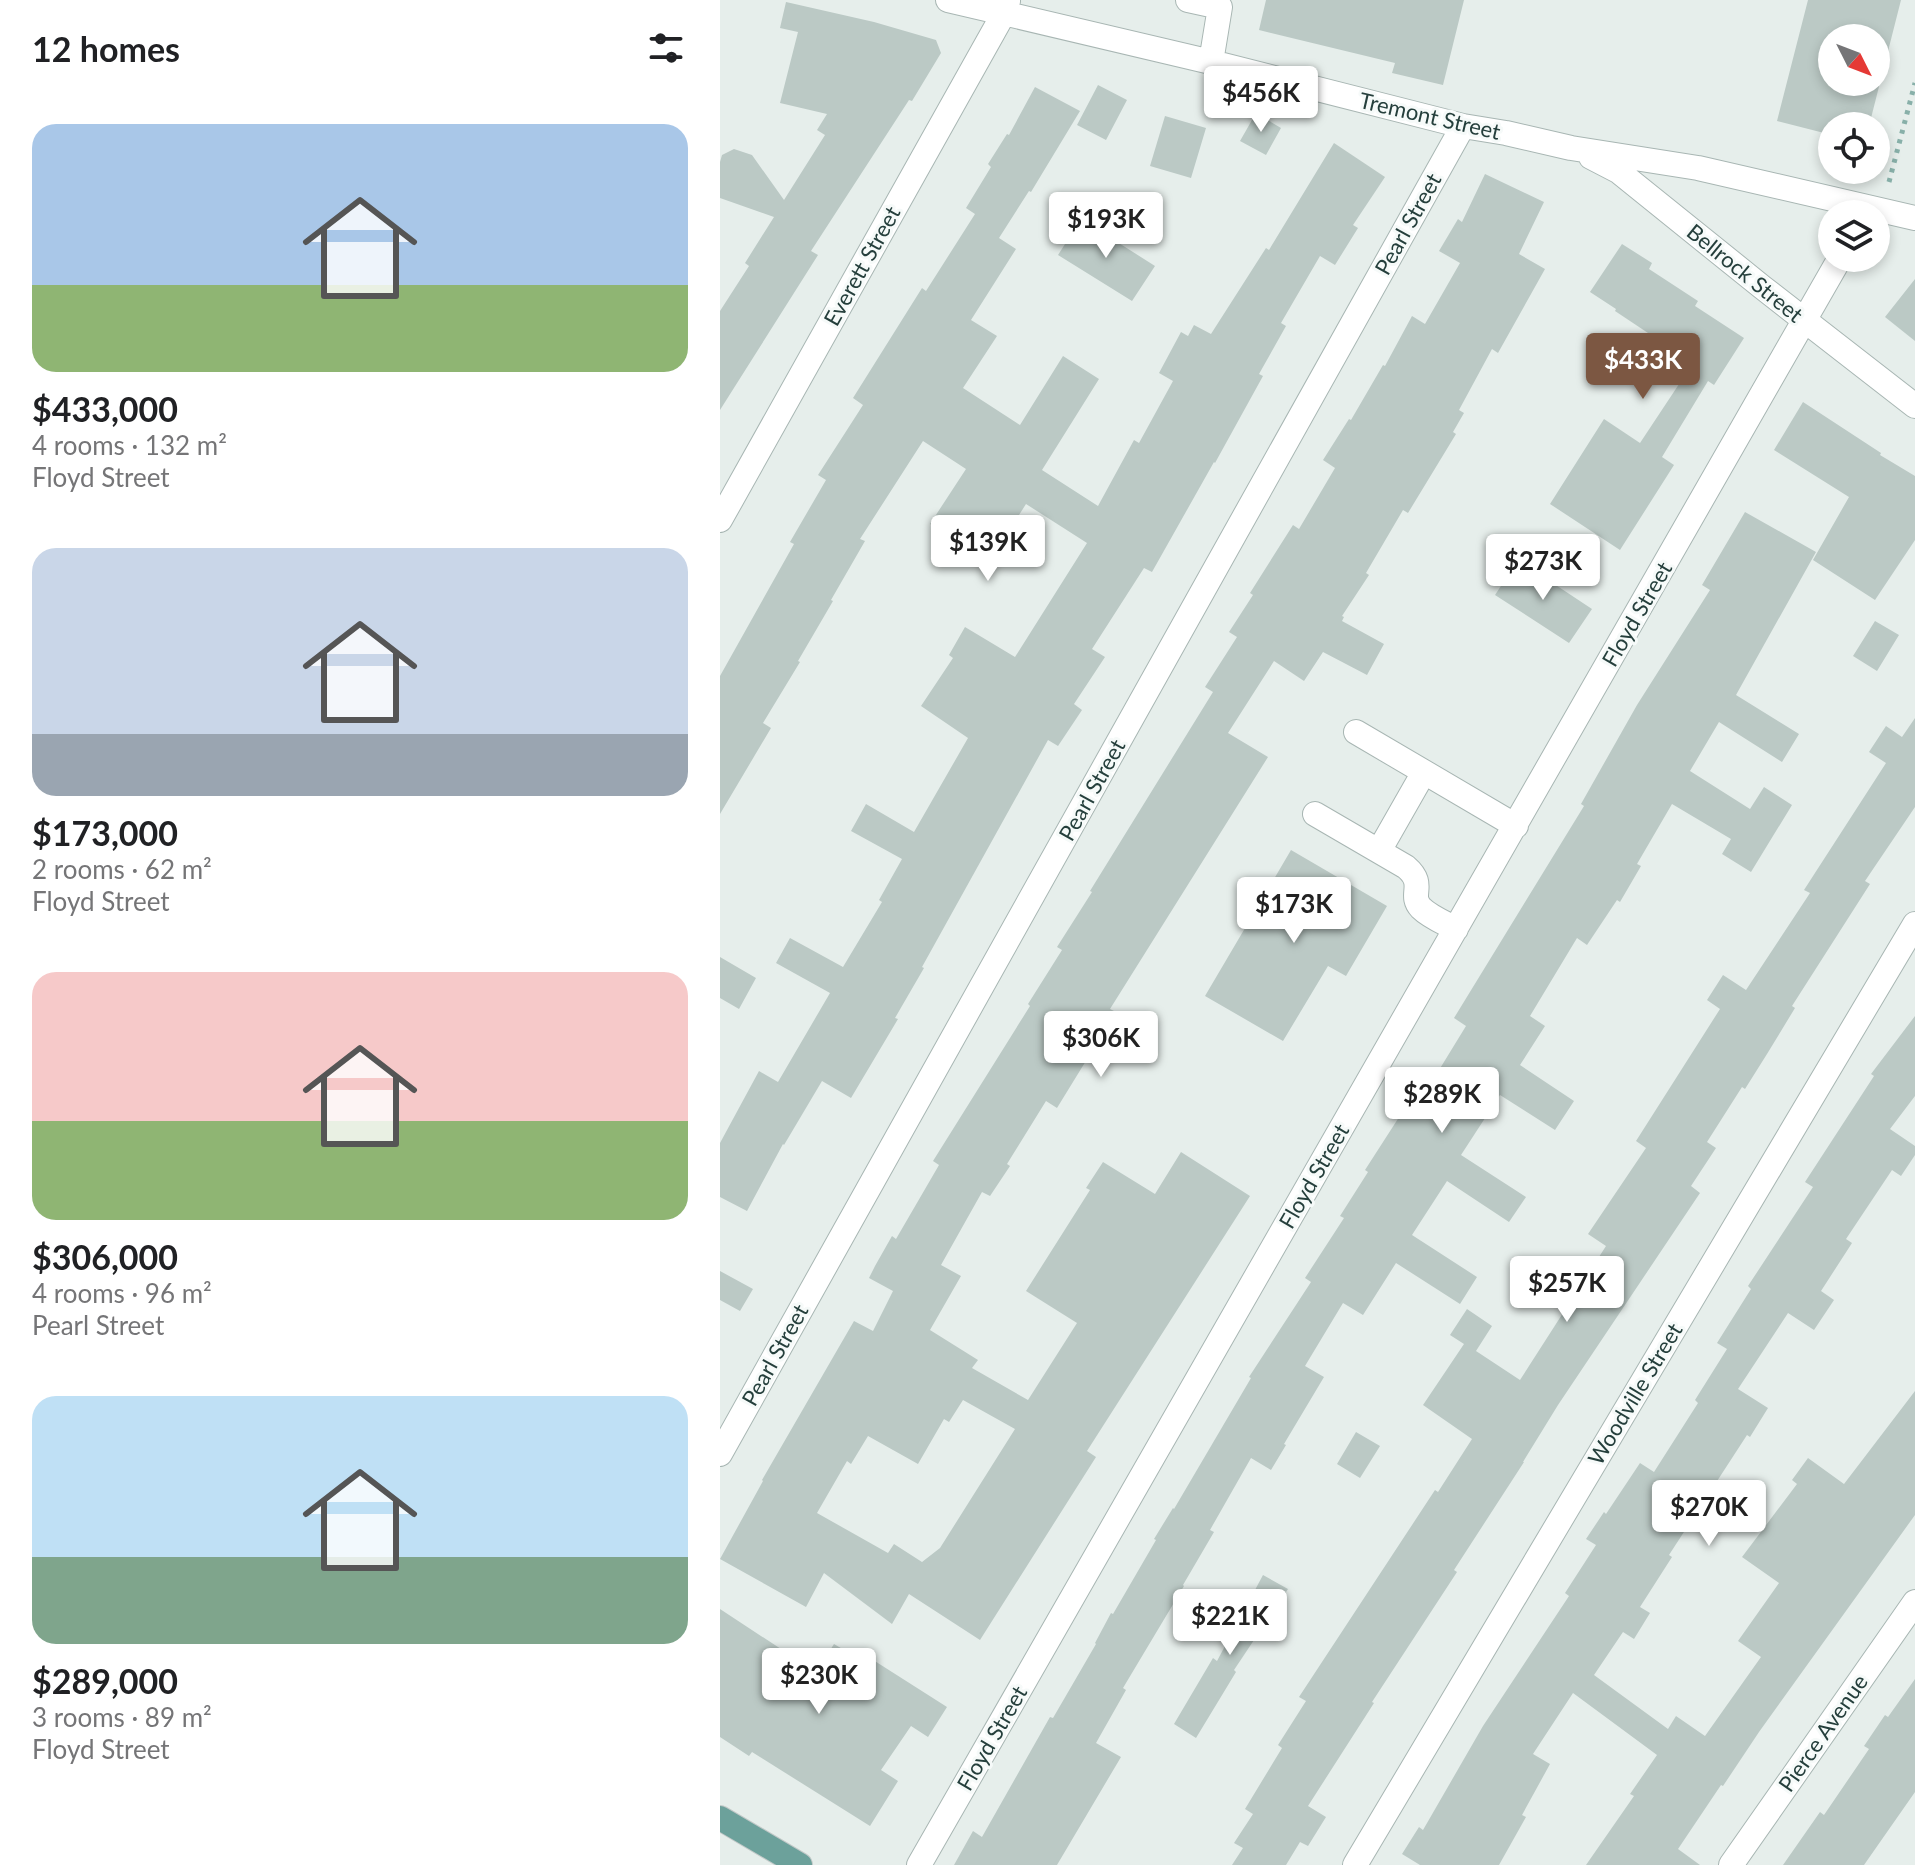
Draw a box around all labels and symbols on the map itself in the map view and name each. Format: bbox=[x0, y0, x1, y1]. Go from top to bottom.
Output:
north arrow bbox=[1818, 24, 1890, 96]
pin: $456K bbox=[1205, 66, 1317, 134]
street label: Tremont Street bbox=[1357, 86, 1503, 145]
street label: Pearl Street bbox=[1369, 168, 1447, 279]
pin: $193K bbox=[1050, 192, 1162, 260]
street label: Everett Street bbox=[818, 201, 906, 330]
street label: Bellrock Street bbox=[1682, 218, 1809, 328]
pin: $433K bbox=[1587, 333, 1699, 401]
pin: $139K bbox=[932, 515, 1044, 583]
pin: $273K bbox=[1487, 534, 1599, 602]
street label: Floyd Street bbox=[1596, 556, 1677, 671]
street label: Pearl Street bbox=[1053, 734, 1131, 845]
pin: $173K bbox=[1238, 877, 1350, 945]
pin: $306K bbox=[1045, 1011, 1157, 1079]
pin: $289K bbox=[1386, 1067, 1498, 1135]
street label: Floyd Street bbox=[1273, 1118, 1354, 1233]
pin: $257K bbox=[1511, 1256, 1623, 1324]
street label: Pearl Street bbox=[736, 1299, 814, 1410]
street label: Woodville Street bbox=[1582, 1318, 1688, 1470]
pin: $270K bbox=[1653, 1480, 1765, 1548]
pin: $221K bbox=[1174, 1589, 1286, 1657]
pin: $230K bbox=[763, 1648, 875, 1716]
street label: Pierce Avenue bbox=[1772, 1669, 1873, 1797]
street label: Floyd Street bbox=[951, 1680, 1032, 1795]

